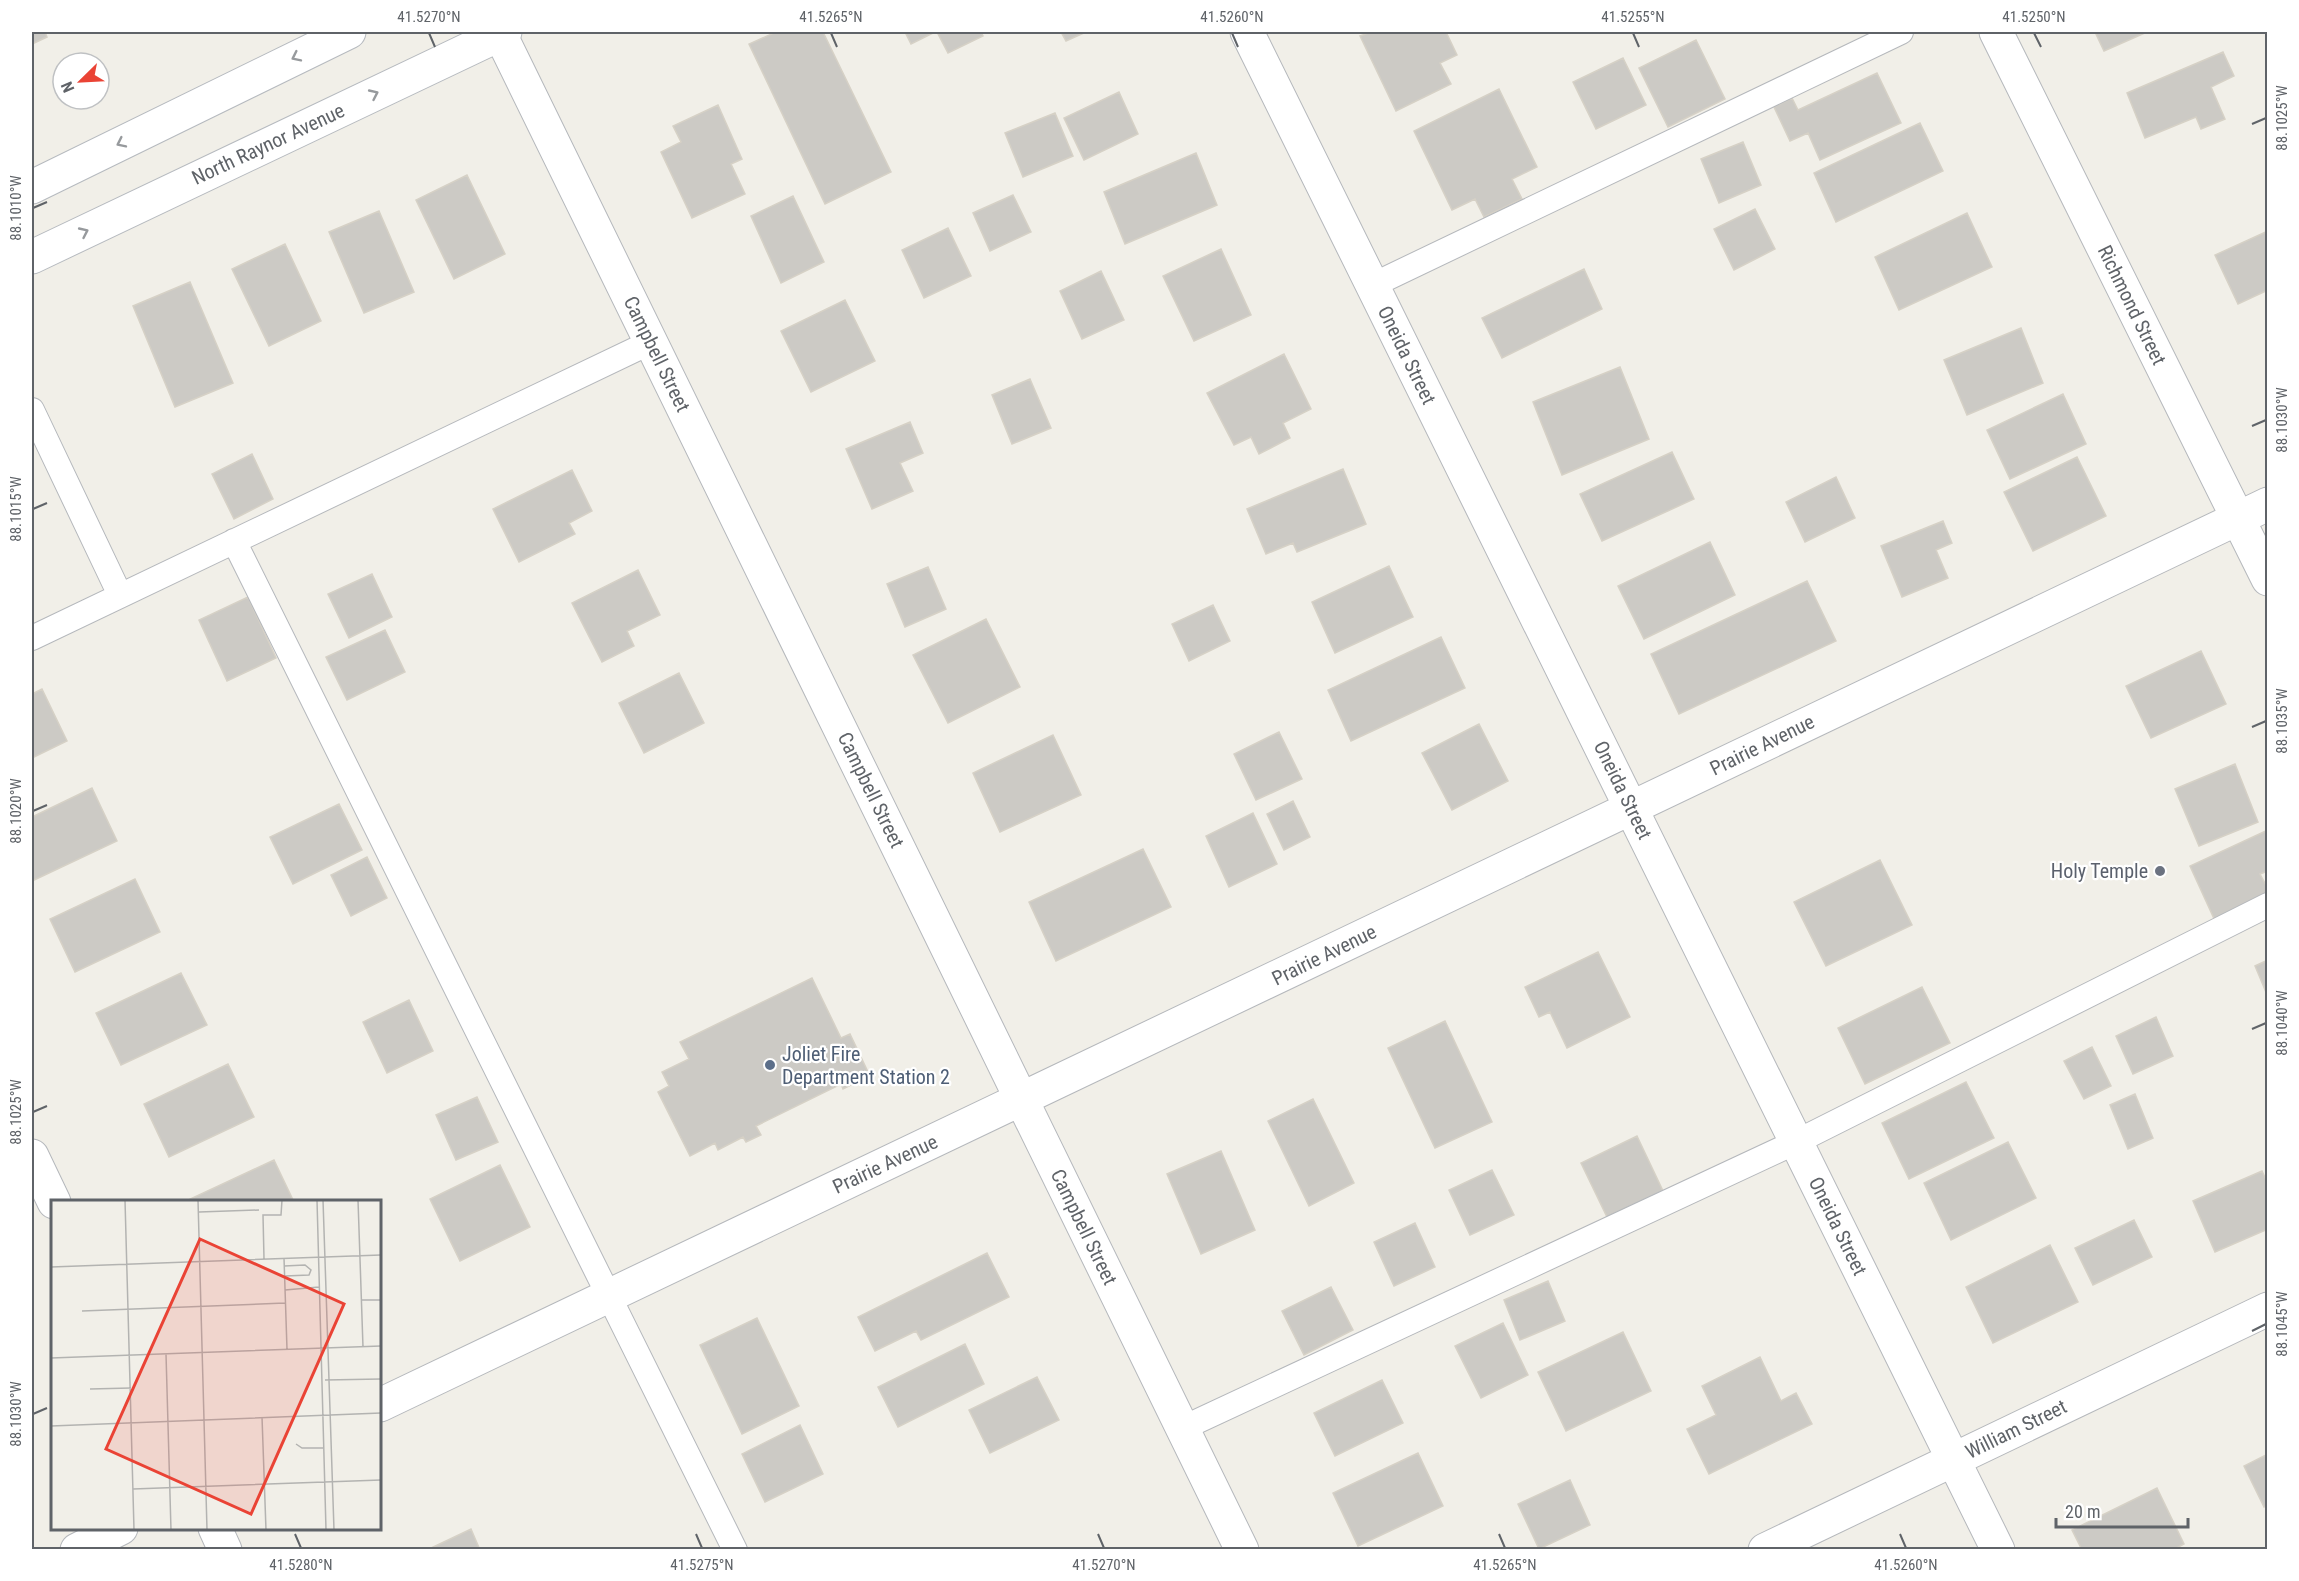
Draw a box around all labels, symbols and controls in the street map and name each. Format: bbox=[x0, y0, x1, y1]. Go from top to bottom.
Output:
text: 41.5270°N bbox=[397, 8, 461, 26]
text: 41.5265°N bbox=[799, 8, 863, 26]
text: 41.5260°N bbox=[1200, 8, 1264, 26]
text: 41.5255°N bbox=[1601, 8, 1665, 26]
text: 41.5250°N bbox=[2002, 8, 2066, 26]
one-way arrow bbox=[292, 50, 303, 62]
north arrow bbox=[51, 51, 111, 111]
text: N bbox=[57, 79, 78, 95]
text: 88.1025°W bbox=[2273, 85, 2291, 151]
one-way arrow bbox=[368, 90, 379, 102]
street label: North Raynor Avenue bbox=[188, 98, 348, 190]
one-way arrow bbox=[117, 136, 128, 148]
text: 88.1010°W bbox=[7, 175, 25, 241]
one-way arrow bbox=[78, 228, 89, 240]
street label: Richmond Street bbox=[2093, 241, 2171, 369]
street label: Campbell Street bbox=[619, 292, 695, 416]
street label: Oneida Street bbox=[1373, 302, 1441, 408]
text: 88.1030°W bbox=[2273, 387, 2291, 453]
text: 88.1015°W bbox=[7, 476, 25, 542]
text: 88.1035°W bbox=[2273, 688, 2291, 754]
street label: Prairie Avenue bbox=[1706, 709, 1818, 781]
street label: Campbell Street bbox=[833, 728, 909, 852]
street label: Oneida Street bbox=[1589, 737, 1657, 843]
text: 88.1020°W bbox=[7, 778, 25, 844]
place label: Holy Temple bbox=[2051, 859, 2148, 883]
marker: Holy Temple bbox=[2153, 864, 2167, 878]
street label: Prairie Avenue bbox=[1268, 919, 1380, 991]
text: 88.1040°W bbox=[2273, 990, 2291, 1056]
place label: Joliet Fire Department Station 2 bbox=[782, 1042, 950, 1089]
marker: Joliet Fire Department Station 2 bbox=[763, 1058, 777, 1072]
text: 88.1025°W bbox=[7, 1079, 25, 1145]
street label: Prairie Avenue bbox=[829, 1129, 941, 1199]
street label: Campbell Street bbox=[1046, 1165, 1122, 1289]
street label: Oneida Street bbox=[1804, 1173, 1872, 1279]
inset map bbox=[51, 1200, 381, 1530]
text: 88.1045°W bbox=[2273, 1291, 2291, 1357]
text: 88.1030°W bbox=[7, 1381, 25, 1447]
street label: William Street bbox=[1961, 1394, 2071, 1464]
scale bar bbox=[2056, 1491, 2188, 1529]
text: 20 m bbox=[2065, 1501, 2100, 1522]
text: 41.5280°N bbox=[269, 1556, 333, 1574]
text: 41.5275°N bbox=[670, 1556, 734, 1574]
text: 41.5270°N bbox=[1072, 1556, 1136, 1574]
text: 41.5265°N bbox=[1473, 1556, 1537, 1574]
text: 41.5260°N bbox=[1874, 1556, 1938, 1574]

